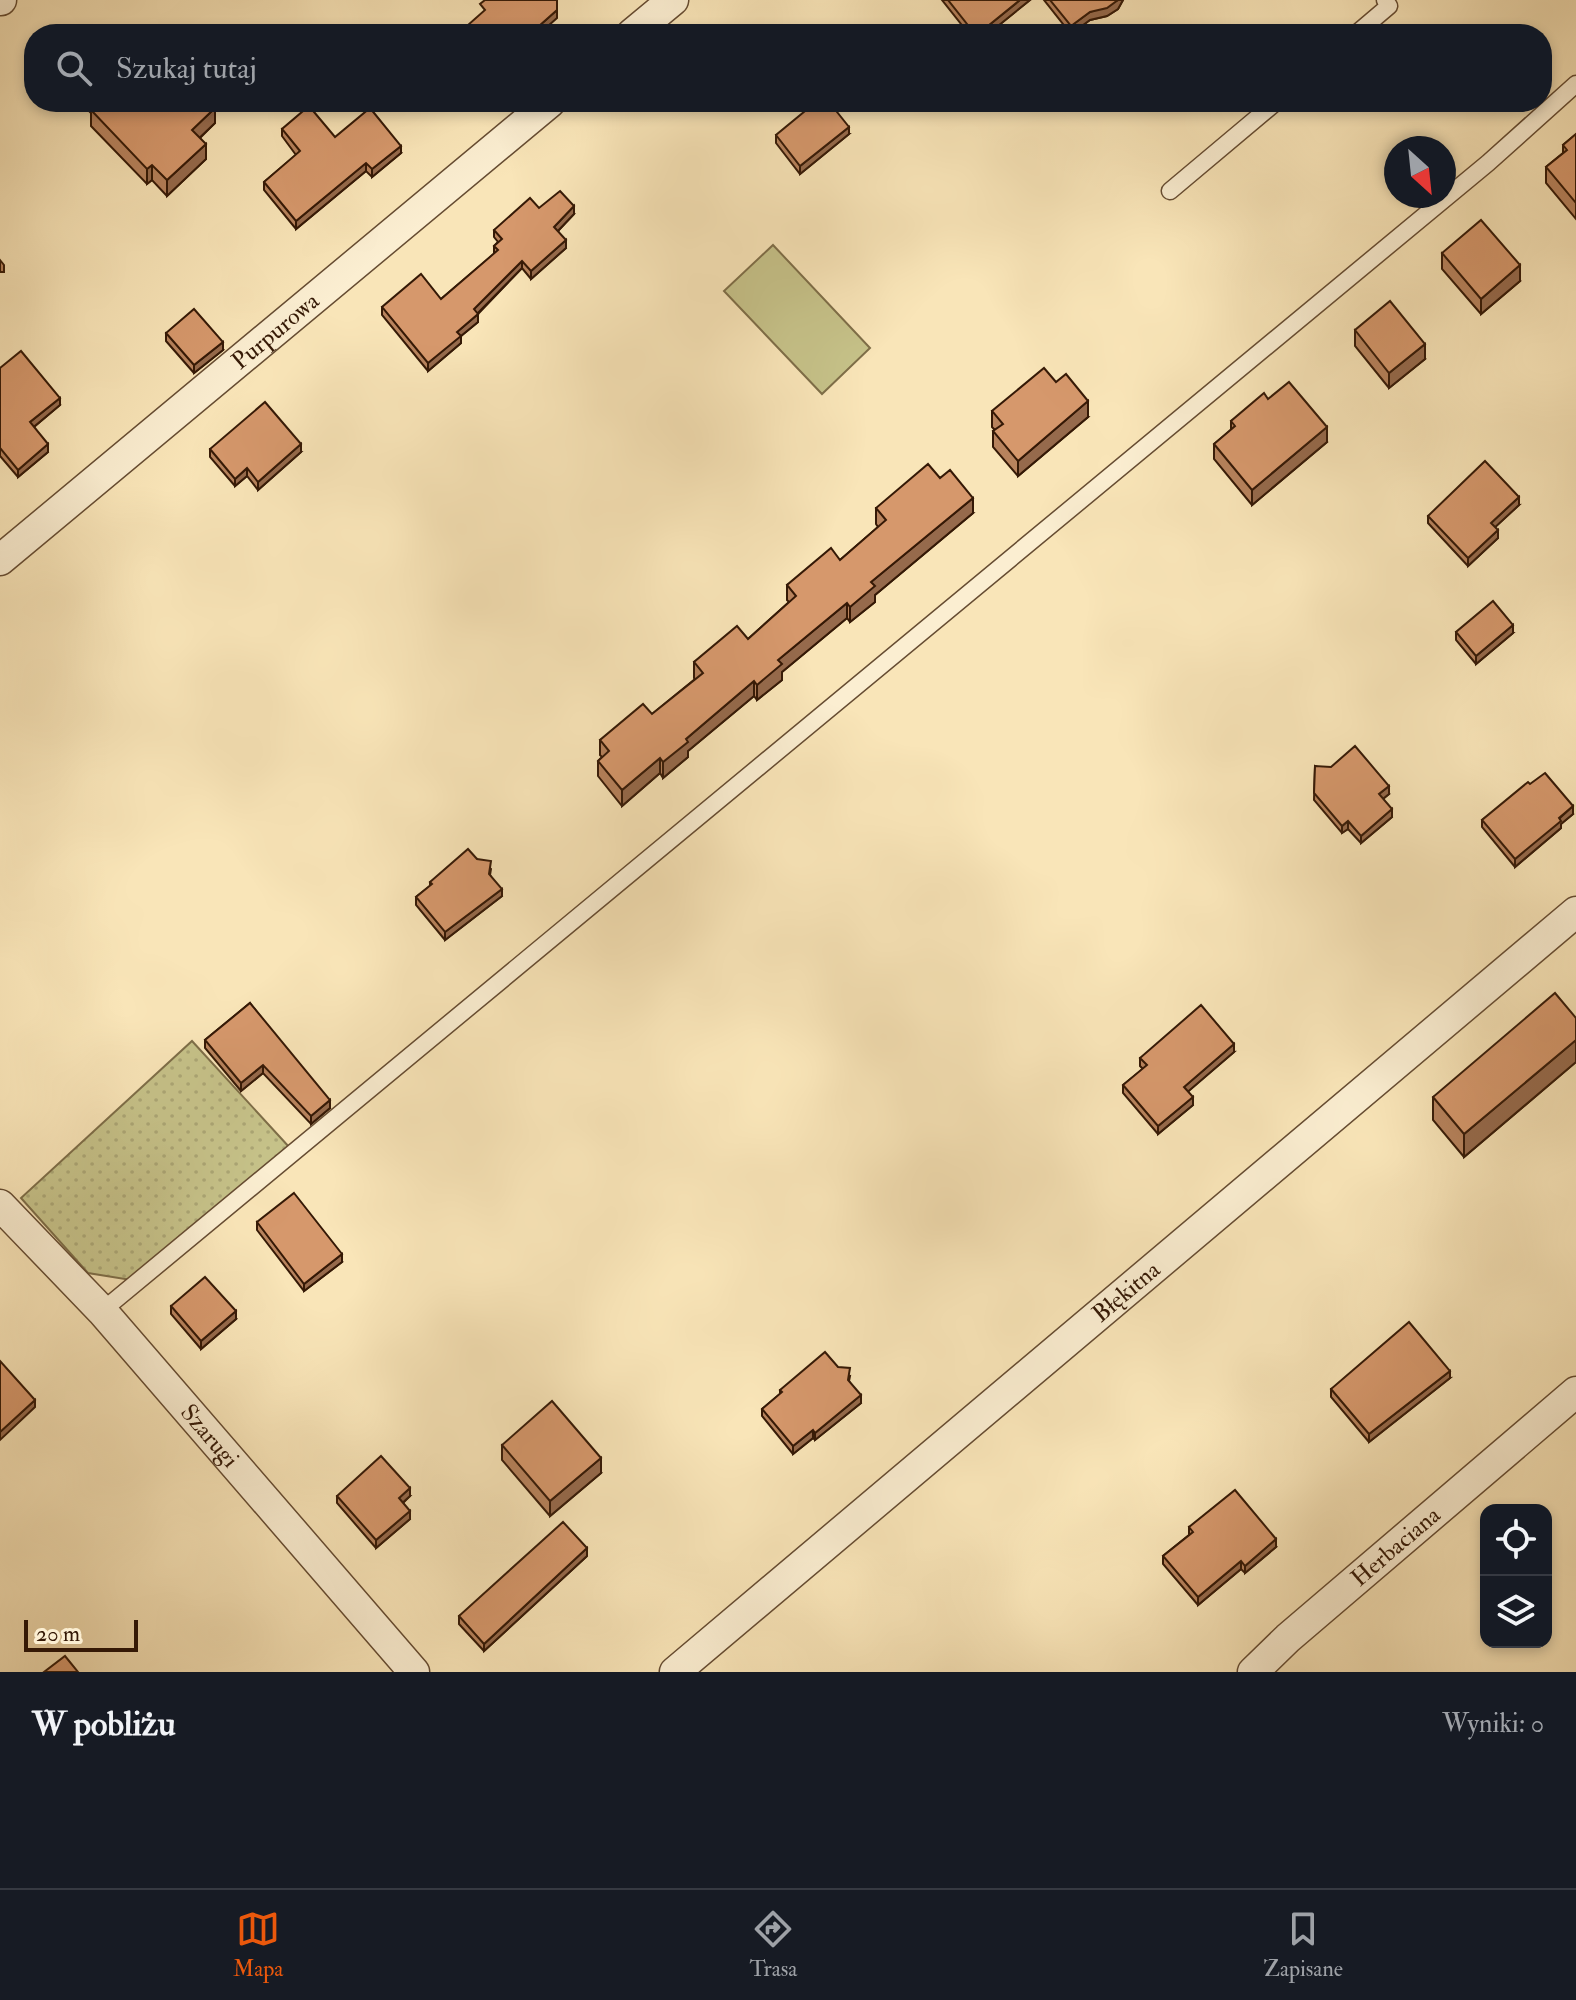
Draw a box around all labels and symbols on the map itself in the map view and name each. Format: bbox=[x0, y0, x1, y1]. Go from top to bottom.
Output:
north arrow bbox=[1384, 136, 1456, 208]
street label: Purpurowa bbox=[225, 285, 326, 377]
street label: Błękitna bbox=[1086, 1254, 1168, 1329]
street label: Szarugi bbox=[173, 1398, 246, 1474]
street label: Herbaciana bbox=[1344, 1499, 1448, 1594]
scale bar bbox=[24, 1616, 138, 1652]

